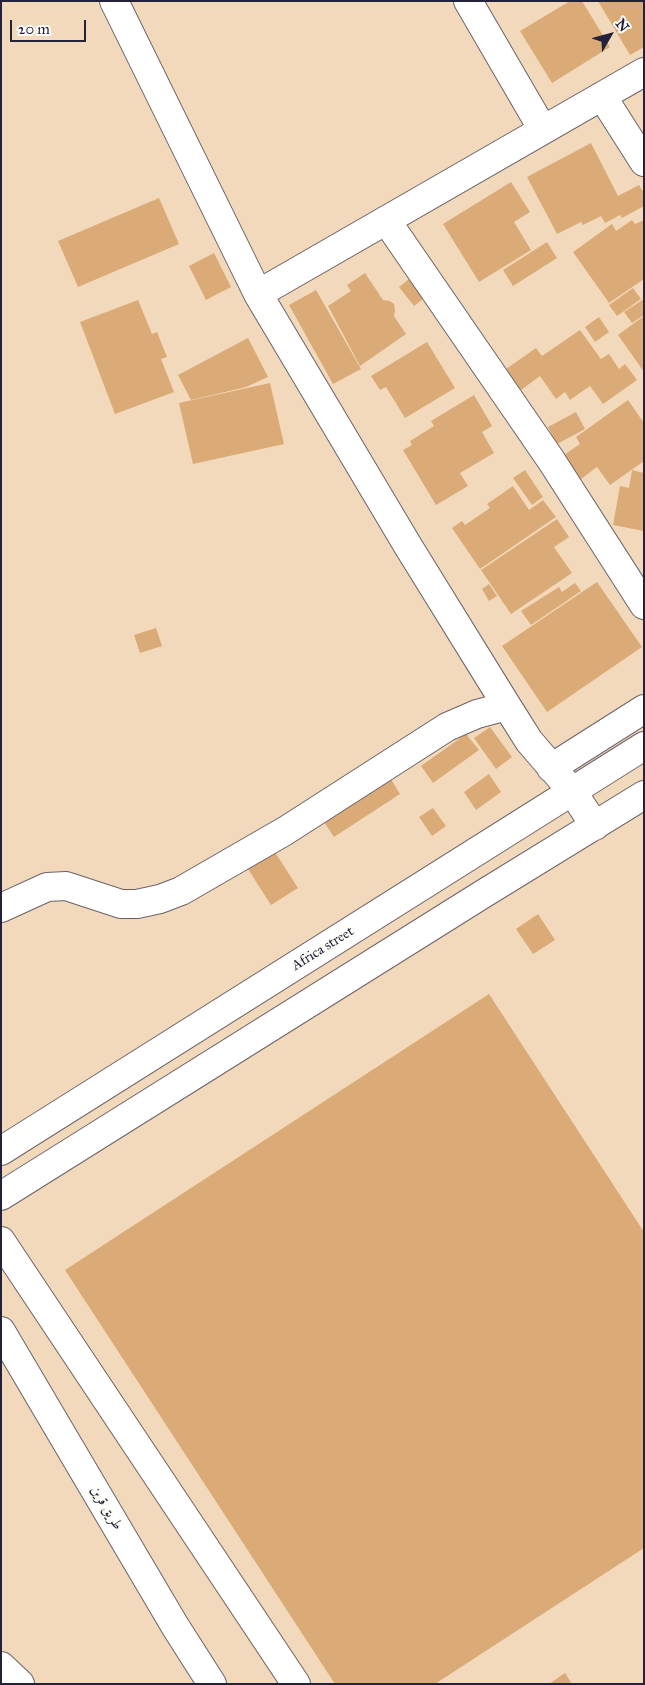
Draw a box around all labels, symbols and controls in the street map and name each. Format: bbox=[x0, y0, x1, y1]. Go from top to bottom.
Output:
scale bar bbox=[12, 10, 89, 42]
north arrow bbox=[585, 10, 635, 60]
text: N bbox=[612, 16, 633, 35]
text: 20 m bbox=[18, 20, 50, 38]
street label: Africa street bbox=[289, 923, 357, 975]
street label: طريق قرين bbox=[86, 1483, 126, 1533]

